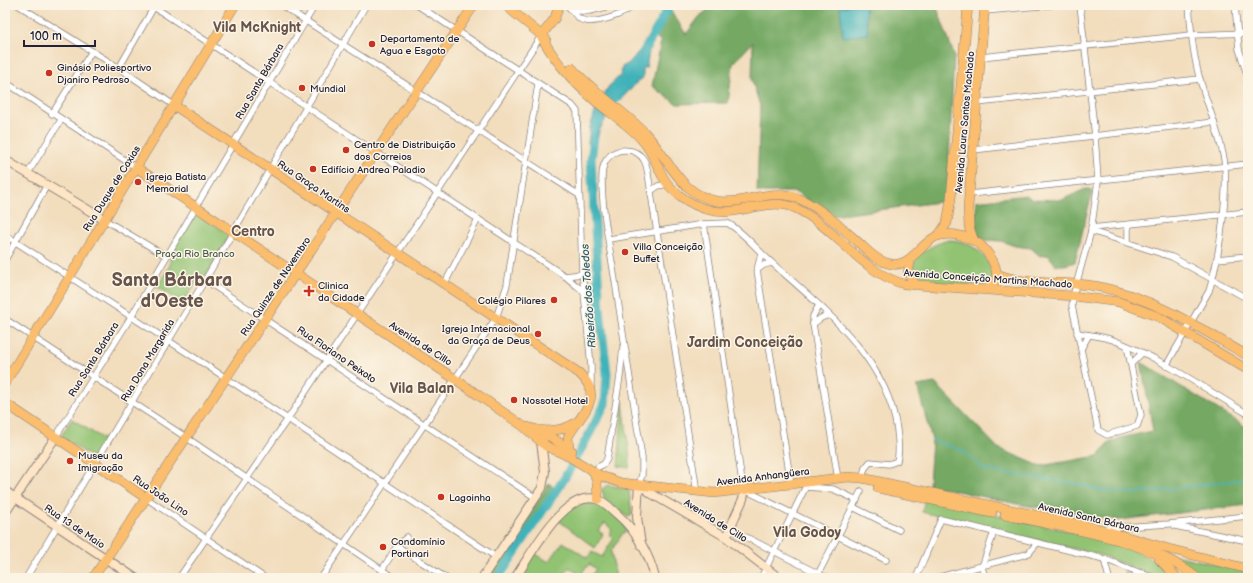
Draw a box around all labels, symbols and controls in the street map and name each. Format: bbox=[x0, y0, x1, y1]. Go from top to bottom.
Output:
district label: Vila McKnight bbox=[213, 19, 301, 36]
scale bar bbox=[24, 22, 95, 48]
text: 100 m bbox=[30, 29, 62, 44]
place label: Departamento de Agua e Esgoto bbox=[380, 33, 459, 57]
marker: Departamento de Agua e Esgoto bbox=[367, 39, 377, 49]
street label: Rua Santa Bárbara bbox=[233, 41, 287, 122]
street label: Avenida Laura Santos Machado bbox=[953, 50, 977, 194]
place label: Ginásio Poliesportivo Djaniro Pedroso bbox=[57, 62, 152, 86]
marker: Ginásio Poliesportivo Djaniro Pedroso bbox=[44, 68, 54, 78]
marker: Mundial bbox=[297, 83, 307, 93]
place label: Mundial bbox=[310, 83, 346, 95]
place label: Centro de Distribuição dos Correios bbox=[354, 139, 456, 163]
street label: Rua Duque de Caxias bbox=[81, 143, 143, 234]
marker: Centro de Distribuição dos Correios bbox=[341, 145, 351, 155]
street label: Rua Graça Martins bbox=[275, 158, 352, 216]
marker: Edifício Andrea Paladio bbox=[308, 164, 318, 174]
place label: Edifício Andrea Paladio bbox=[321, 164, 426, 176]
place label: Igreja Batista Memorial bbox=[146, 171, 207, 195]
marker: Igreja Batista Memorial bbox=[133, 177, 143, 187]
district label: Centro bbox=[231, 223, 275, 240]
street label: Rua Quinze de Novembro bbox=[238, 235, 314, 338]
place label: Villa Conceição Buffet bbox=[633, 241, 703, 265]
water label: Ribeirão dos Toledos bbox=[578, 243, 599, 348]
marker: Villa Conceição Buffet bbox=[620, 247, 630, 257]
park label: Praça Rio Branco bbox=[155, 248, 235, 260]
street label: Avenida Conceição Martins Machado bbox=[903, 267, 1073, 291]
district label: Santa Bárbara d'Oeste bbox=[112, 270, 232, 312]
place label: Clinica da Cidade bbox=[318, 280, 365, 304]
marker: Clinica da Cidade bbox=[303, 285, 315, 297]
place label: Colégio Pilares bbox=[478, 295, 546, 307]
marker: Colégio Pilares bbox=[549, 295, 559, 305]
street label: Rua Dona Margarida bbox=[118, 317, 177, 404]
street label: Avenida de Cillo bbox=[387, 319, 454, 369]
street label: Rua Santa Bárbara bbox=[66, 320, 122, 399]
place label: Igreja Internacional da Graça de Deus bbox=[442, 323, 530, 347]
street label: Rua Floriano Peixoto bbox=[295, 324, 379, 386]
marker: Igreja Internacional da Graça de Deus bbox=[533, 329, 543, 339]
district label: Jardim Conceição bbox=[687, 334, 803, 351]
district label: Vila Balan bbox=[390, 380, 454, 397]
marker: Nossotel Hotel bbox=[509, 395, 519, 405]
place label: Nossotel Hotel bbox=[522, 395, 588, 407]
place label: Museu da Imigração bbox=[78, 450, 124, 474]
marker: Museu da Imigração bbox=[65, 456, 75, 466]
street label: Avenida Anhangüera bbox=[716, 465, 811, 489]
street label: Rua João Lino bbox=[130, 473, 191, 519]
marker: Lagoinha bbox=[436, 492, 446, 502]
place label: Lagoinha bbox=[449, 492, 491, 504]
street label: Avenida de Cillo bbox=[682, 497, 750, 545]
street label: Avenida Santa Bárbara bbox=[1037, 501, 1141, 536]
street label: Rua 13 de Maio bbox=[42, 502, 107, 552]
district label: Vila Godoy bbox=[773, 524, 842, 541]
place label: Condomínio Portinari bbox=[391, 536, 445, 560]
marker: Condomínio Portinari bbox=[378, 542, 388, 552]

